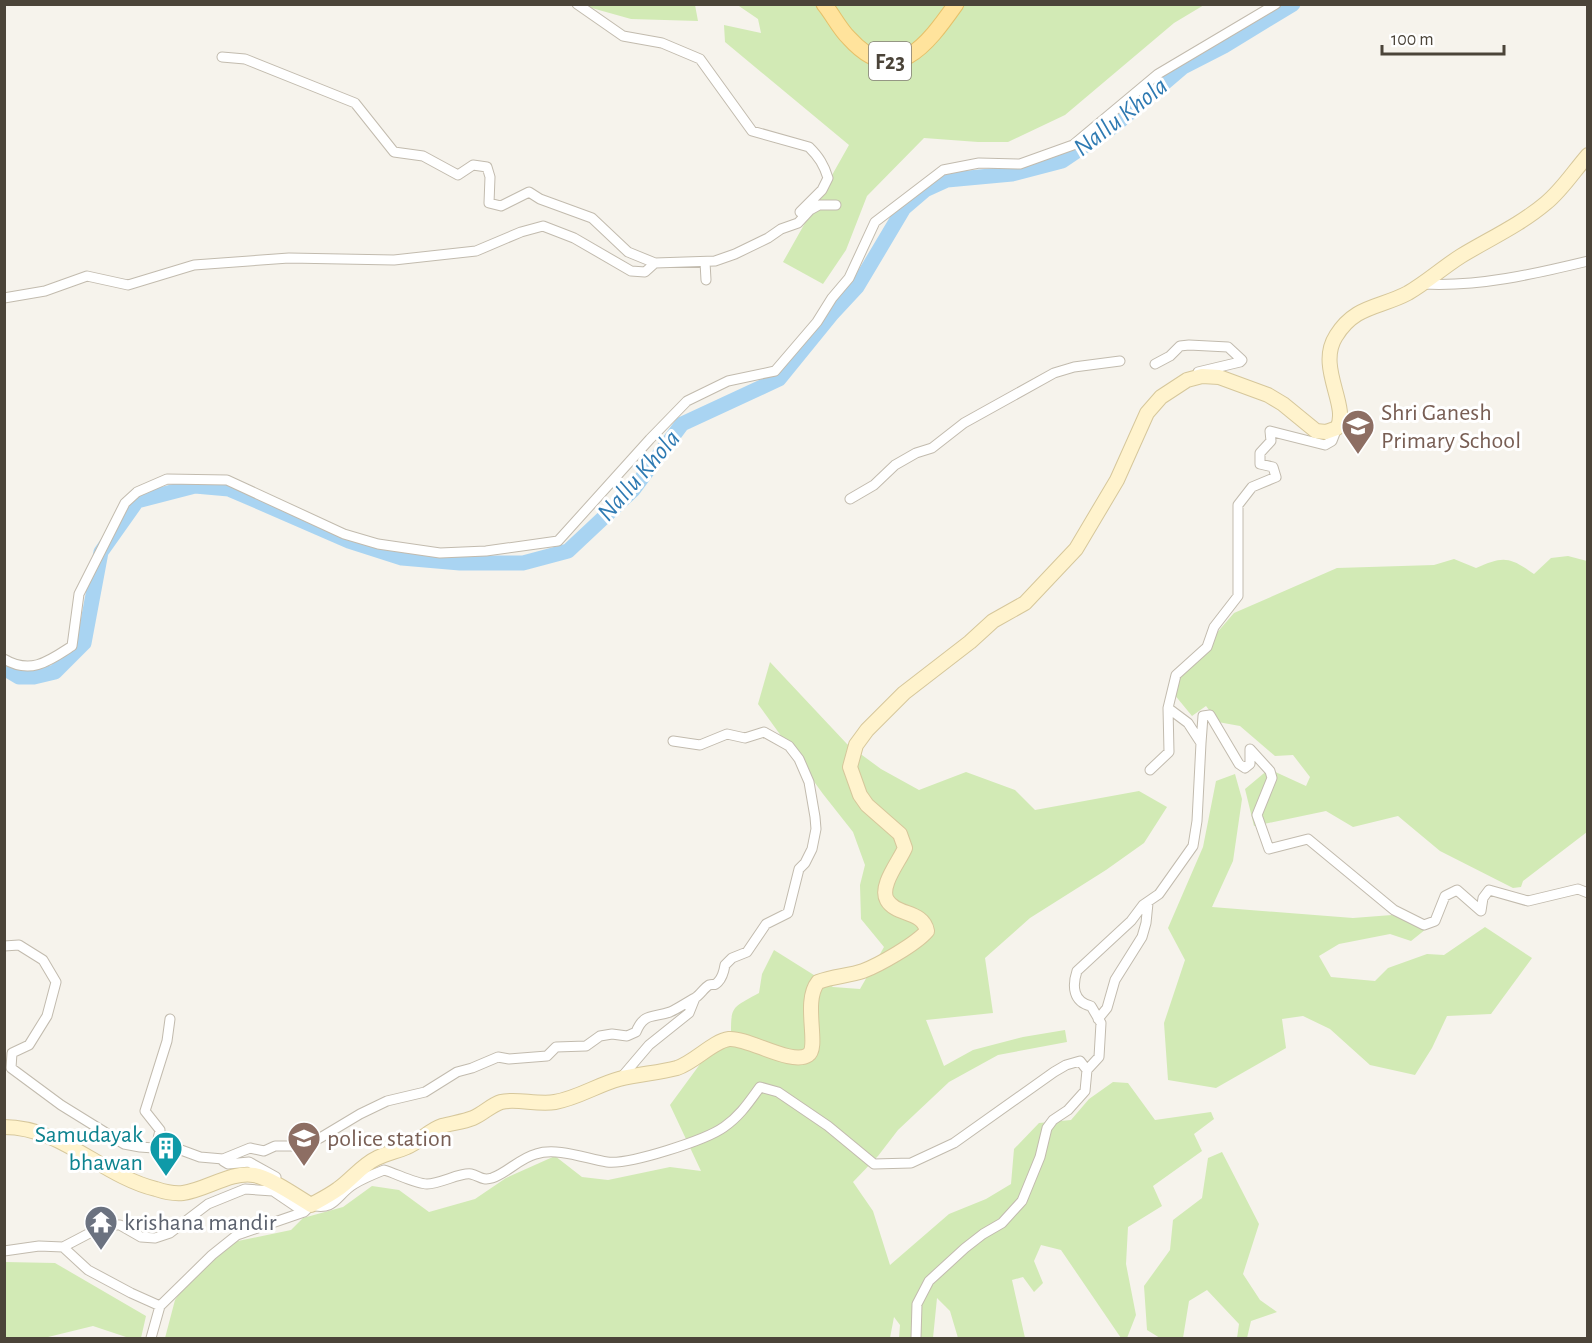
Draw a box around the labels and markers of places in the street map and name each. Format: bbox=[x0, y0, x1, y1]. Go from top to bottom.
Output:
place label: Shri Ganesh Primary School bbox=[1381, 401, 1521, 453]
school or university icon: Shri Ganesh Primary School bbox=[1340, 408, 1376, 455]
school or university icon: police station bbox=[286, 1120, 322, 1167]
place label: Samudayak bhawan bbox=[35, 1123, 143, 1175]
place label: police station bbox=[327, 1127, 452, 1151]
building icon: Samudayak bhawan bbox=[148, 1130, 184, 1177]
temple icon: krishana mandir bbox=[83, 1204, 119, 1251]
place label: krishana mandir bbox=[124, 1211, 277, 1235]

